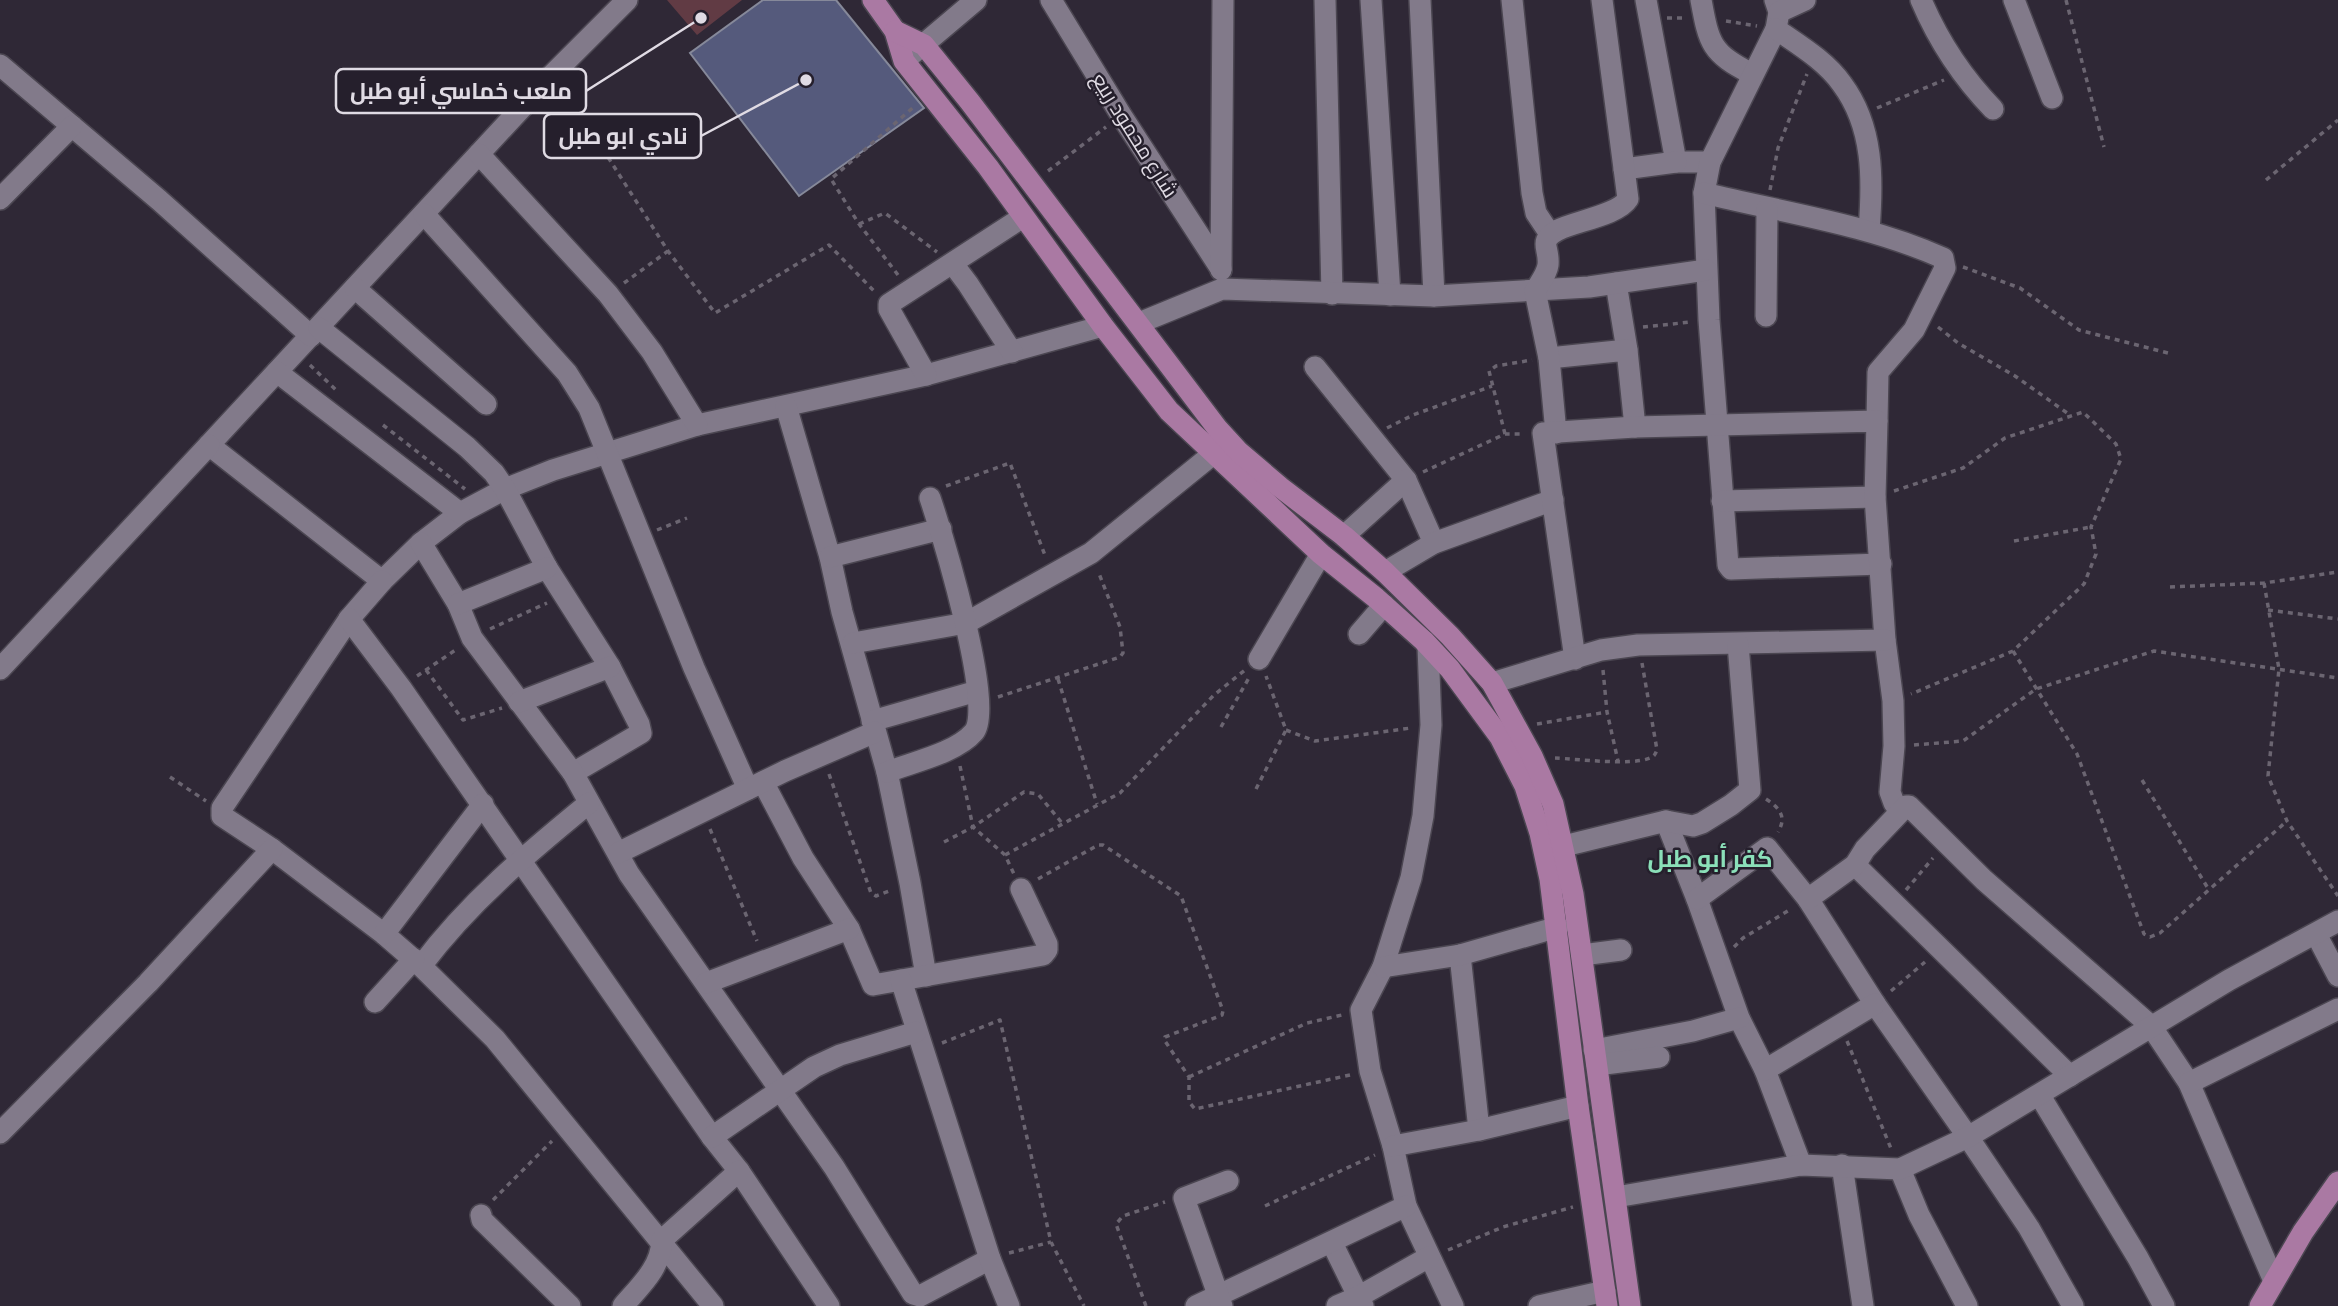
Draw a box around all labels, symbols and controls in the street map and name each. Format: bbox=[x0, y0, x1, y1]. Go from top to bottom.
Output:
street label: شارع محمود ربيع bbox=[1085, 67, 1184, 203]
callout: ملعب خماسي أبو طبل bbox=[336, 69, 586, 113]
text: ملعب خماسي أبو طبل bbox=[350, 76, 572, 109]
callout: نادي ابو طبل bbox=[544, 114, 701, 158]
text: نادي ابو طبل bbox=[558, 121, 688, 155]
district label: كفر أبو طبل bbox=[1648, 843, 1773, 874]

